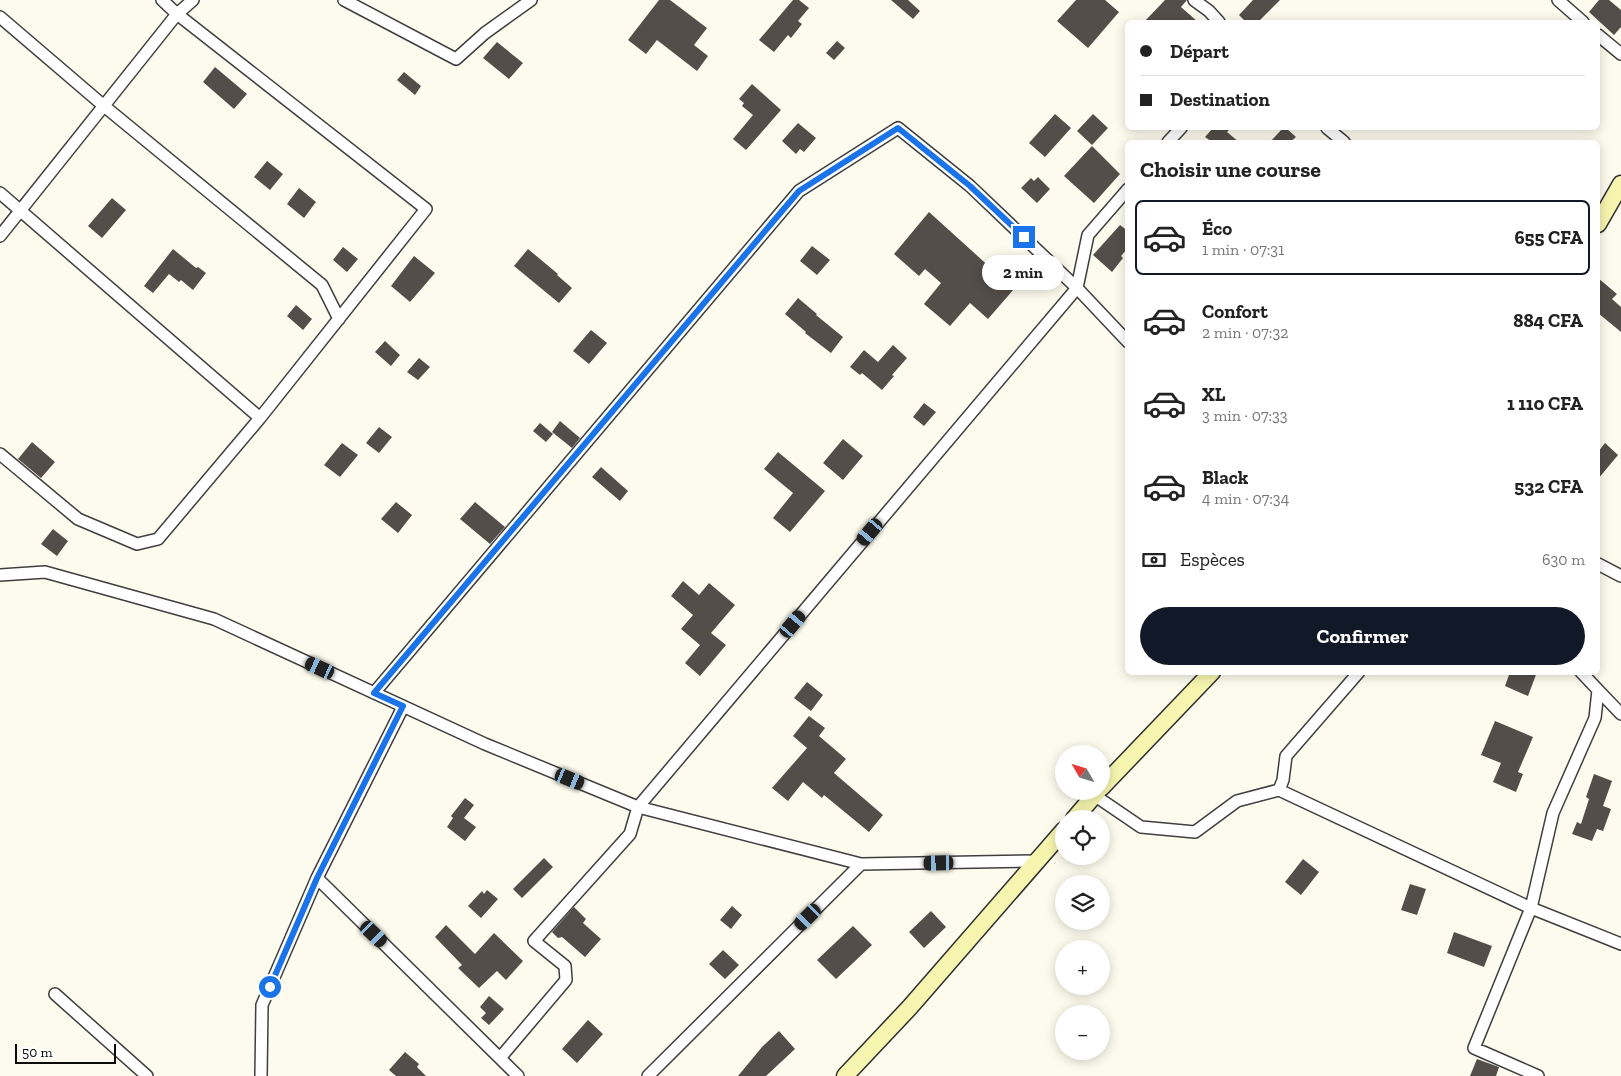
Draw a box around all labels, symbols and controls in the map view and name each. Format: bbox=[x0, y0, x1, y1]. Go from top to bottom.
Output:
text: Départ bbox=[1170, 40, 1229, 63]
text: Destination bbox=[1170, 88, 1270, 111]
text: Choisir une course bbox=[1140, 156, 1321, 183]
icon: car bbox=[1142, 215, 1187, 260]
text: Éco bbox=[1202, 217, 1232, 240]
route end bbox=[1013, 226, 1035, 248]
text: 655 CFA bbox=[1514, 226, 1583, 249]
text: 1 min · 07:31 bbox=[1202, 240, 1284, 259]
callout: 2 min bbox=[983, 254, 1065, 290]
text: 2 min bbox=[1003, 263, 1043, 282]
icon: car bbox=[1142, 298, 1187, 343]
text: Confort bbox=[1202, 300, 1268, 323]
text: 884 CFA bbox=[1513, 309, 1583, 332]
text: 2 min · 07:32 bbox=[1202, 323, 1289, 342]
icon: car bbox=[1142, 381, 1187, 426]
text: XL bbox=[1202, 383, 1225, 406]
text: 1 110 CFA bbox=[1507, 392, 1583, 415]
text: 3 min · 07:33 bbox=[1202, 406, 1288, 425]
icon: car bbox=[1142, 464, 1187, 509]
text: Black bbox=[1202, 466, 1248, 489]
text: 532 CFA bbox=[1514, 475, 1583, 498]
text: 4 min · 07:34 bbox=[1202, 489, 1289, 508]
car bbox=[854, 516, 885, 548]
icon: cash bbox=[1140, 546, 1168, 574]
text: Espèces bbox=[1180, 548, 1245, 571]
text: 630 m bbox=[1542, 550, 1585, 569]
button: Confirmer bbox=[1140, 607, 1585, 665]
car bbox=[777, 608, 808, 640]
car bbox=[303, 655, 336, 681]
north arrow bbox=[1055, 745, 1110, 800]
map controls bbox=[1055, 745, 1110, 1060]
car bbox=[553, 766, 586, 792]
button: locate bbox=[1055, 810, 1110, 865]
car bbox=[923, 855, 954, 871]
button: layers bbox=[1055, 875, 1110, 930]
car bbox=[792, 901, 823, 933]
car bbox=[357, 918, 390, 950]
button: + bbox=[1055, 940, 1110, 995]
route start bbox=[259, 976, 281, 998]
button: − bbox=[1055, 1005, 1110, 1060]
scale bar bbox=[15, 1041, 116, 1064]
text: 50 m bbox=[22, 1044, 53, 1061]

